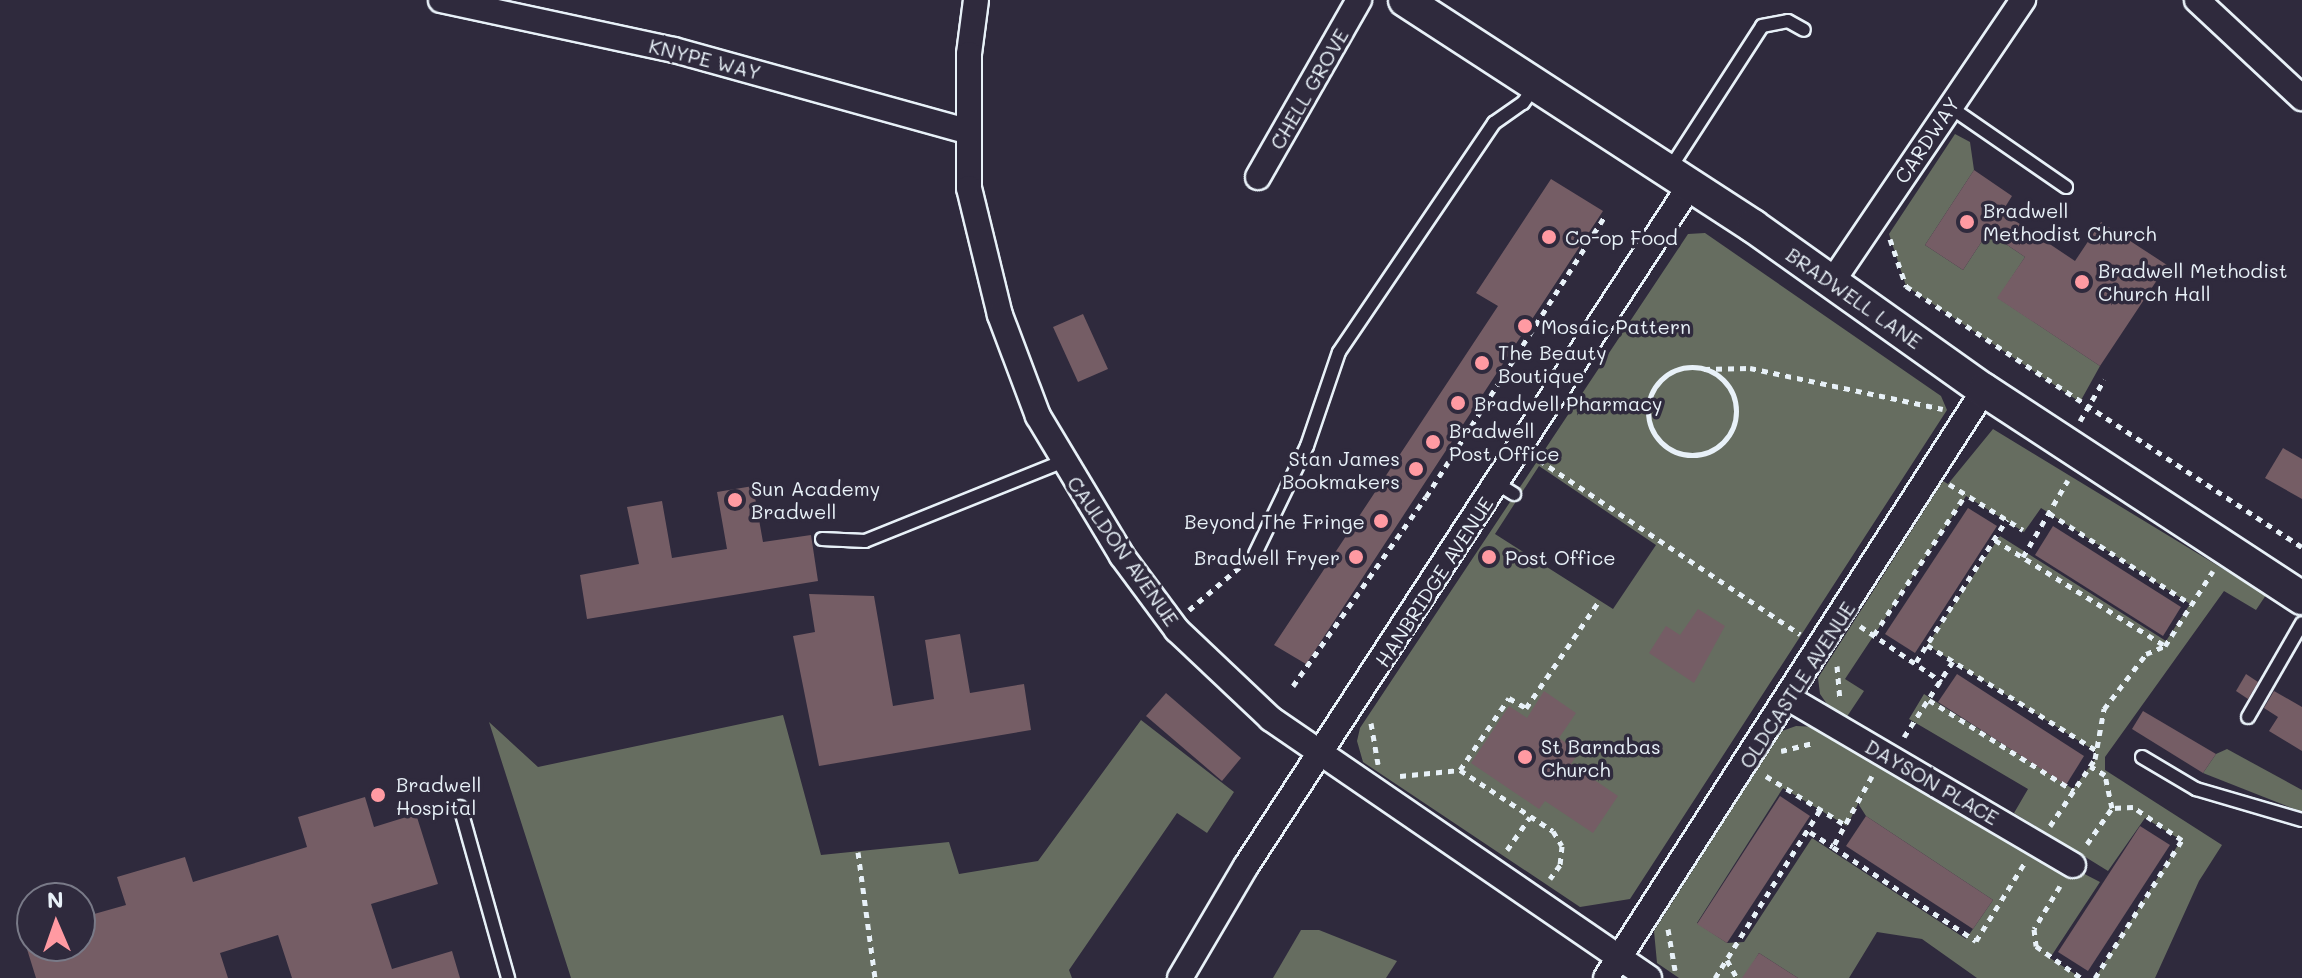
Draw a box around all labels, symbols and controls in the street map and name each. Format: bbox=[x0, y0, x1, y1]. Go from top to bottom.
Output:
street label: CHELL GROVE bbox=[1265, 24, 1353, 154]
street label: KNYPE WAY bbox=[647, 33, 763, 85]
street label: CARDWAY bbox=[1889, 92, 1965, 188]
place label: Bradwell Methodist Church bbox=[1983, 198, 2157, 245]
marker: Bradwell Methodist Church bbox=[1958, 213, 1976, 231]
place label: Co-op Food bbox=[1565, 225, 1678, 249]
marker: Co-op Food bbox=[1540, 228, 1558, 246]
street label: BRADWELL LANE bbox=[1782, 242, 1926, 354]
place label: Bradwell Methodist Church Hall bbox=[2098, 258, 2288, 305]
marker: Bradwell Methodist Church Hall bbox=[2073, 273, 2091, 291]
place label: Mosaic Pattern bbox=[1541, 314, 1691, 338]
marker: Mosaic Pattern bbox=[1516, 317, 1534, 335]
place label: The Beauty Boutique bbox=[1498, 340, 1607, 387]
marker: The Beauty Boutique bbox=[1473, 354, 1491, 372]
place label: Bradwell Pharmacy bbox=[1474, 391, 1663, 415]
marker: Bradwell Pharmacy bbox=[1449, 394, 1467, 412]
place label: Bradwell Post Office bbox=[1449, 418, 1560, 465]
marker: Bradwell Post Office bbox=[1424, 433, 1442, 451]
place label: Stan James Bookmakers bbox=[1282, 446, 1400, 493]
marker: Stan James Bookmakers bbox=[1407, 460, 1425, 478]
street label: CAULDON AVENUE bbox=[1062, 471, 1184, 631]
place label: Sun Academy Bradwell bbox=[751, 476, 880, 523]
marker: Sun Academy Bradwell bbox=[726, 491, 744, 509]
street label: HANBRIDGE AVENUE bbox=[1370, 492, 1498, 672]
place label: Beyond The Fringe bbox=[1184, 509, 1365, 533]
marker: Beyond The Fringe bbox=[1372, 512, 1390, 530]
place label: Bradwell Fryer bbox=[1194, 545, 1340, 569]
place label: Post Office bbox=[1505, 545, 1616, 569]
marker: Bradwell Fryer bbox=[1347, 548, 1365, 566]
marker: Post Office bbox=[1480, 548, 1498, 566]
street label: OLDCASTLE AVENUE bbox=[1734, 597, 1860, 773]
place label: St Barnabas Church bbox=[1541, 734, 1661, 781]
street label: DAYSON PLACE bbox=[1861, 734, 2003, 830]
marker: St Barnabas Church bbox=[1516, 748, 1534, 766]
place label: Bradwell Hospital bbox=[396, 772, 482, 819]
marker: Bradwell Hospital bbox=[367, 784, 389, 806]
north arrow bbox=[16, 882, 96, 962]
text: N bbox=[46, 885, 64, 914]

